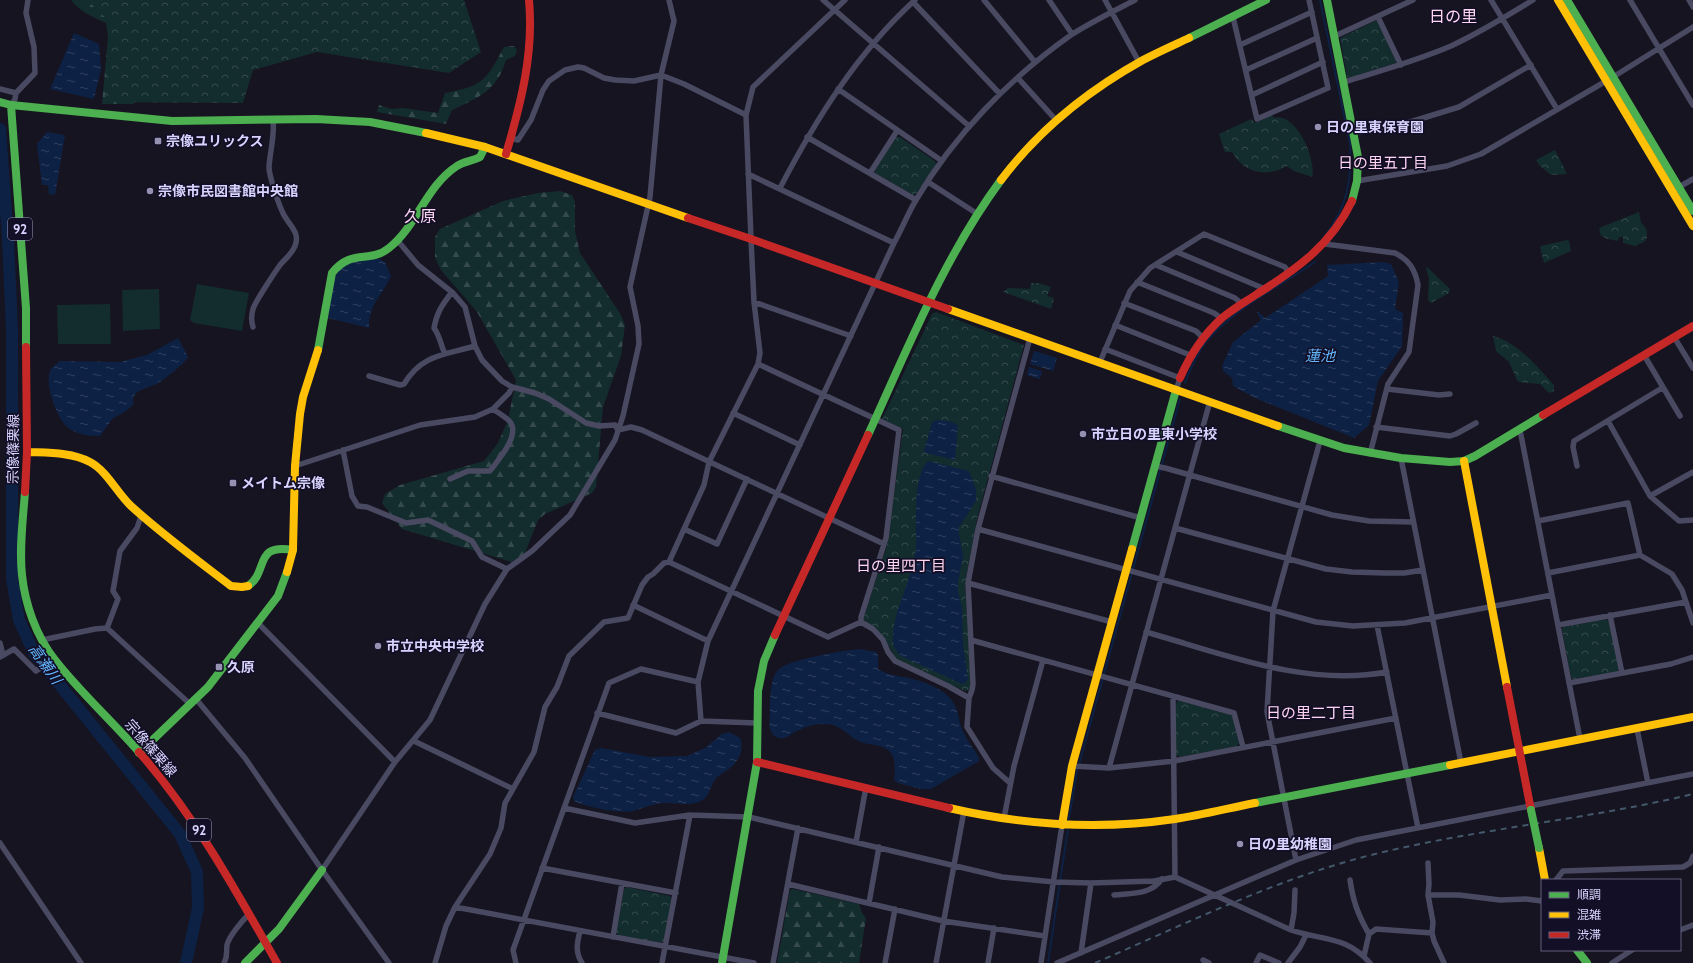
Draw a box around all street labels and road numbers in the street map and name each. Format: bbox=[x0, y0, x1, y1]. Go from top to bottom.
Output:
road number: 92 bbox=[8, 218, 32, 240]
street label: 宗像篠栗線 bbox=[3, 414, 23, 484]
street label: 宗像篠栗線 bbox=[121, 716, 181, 780]
road number: 92 bbox=[187, 819, 211, 841]

